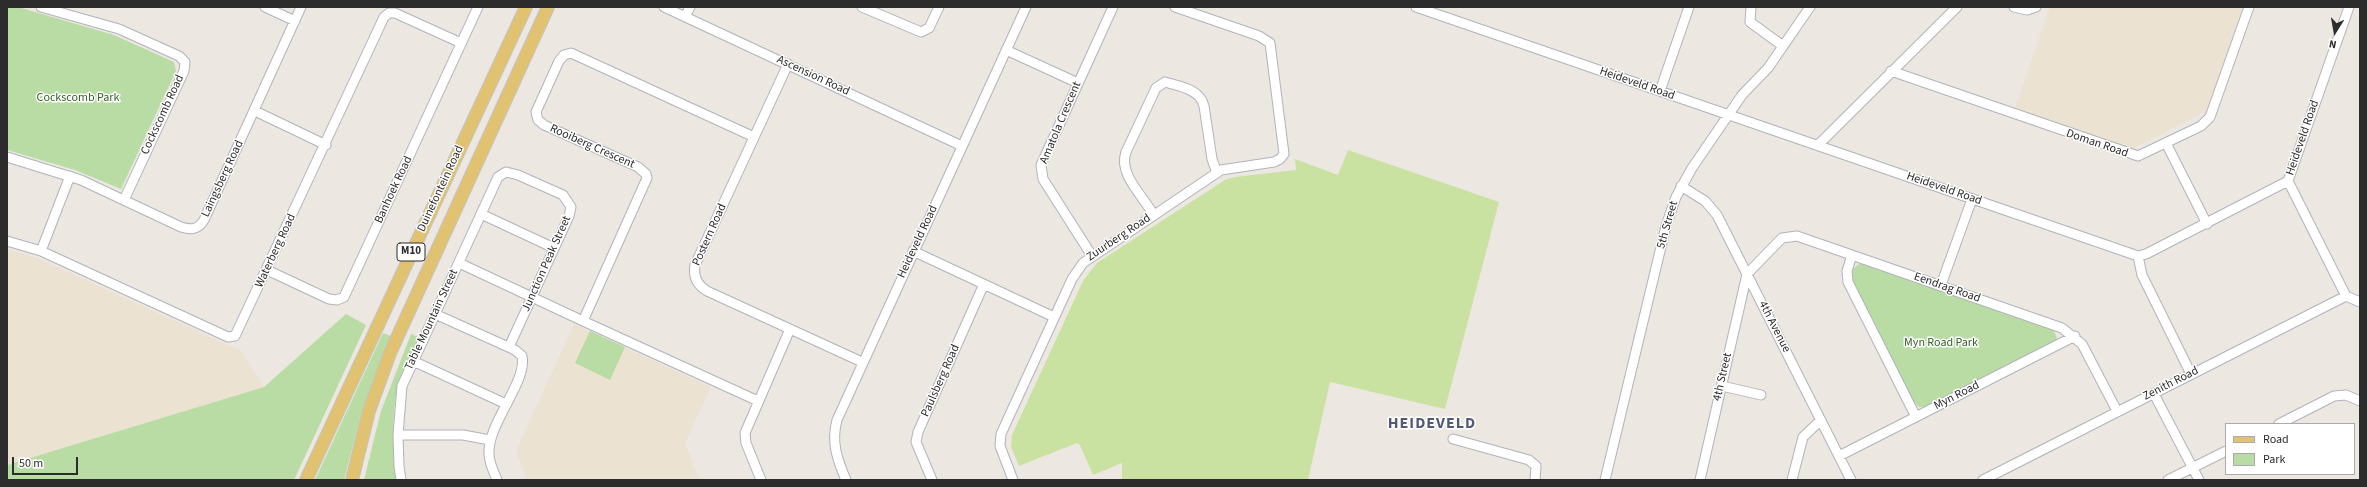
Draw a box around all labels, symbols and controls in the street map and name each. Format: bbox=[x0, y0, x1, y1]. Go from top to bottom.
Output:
north arrow bbox=[2315, 12, 2355, 52]
text: N bbox=[2328, 36, 2338, 52]
street label: Ascension Road bbox=[774, 53, 852, 99]
street label: Heideveld Road bbox=[1597, 64, 1677, 104]
street label: Cockscomb Road bbox=[138, 73, 188, 157]
street label: Amatola Crescent bbox=[1037, 80, 1085, 166]
park label: Cockscomb Park bbox=[37, 91, 119, 105]
street label: Heideveld Road bbox=[2283, 98, 2323, 178]
street label: Rooiberg Crescent bbox=[547, 122, 637, 172]
street label: Doman Road bbox=[2064, 127, 2130, 161]
street label: Laingsberg Road bbox=[199, 138, 247, 220]
street label: Duinefontein Road bbox=[415, 144, 467, 234]
street label: Banhoek Road bbox=[372, 154, 416, 226]
street label: Heideveld Road bbox=[1904, 169, 1984, 209]
street label: 5th Street bbox=[1654, 199, 1682, 251]
street label: Postern Road bbox=[690, 202, 730, 268]
street label: Heideveld Road bbox=[895, 203, 941, 281]
street label: Zuurberg Road bbox=[1084, 211, 1154, 265]
street label: Waterberg Road bbox=[253, 212, 299, 290]
street label: Junction Peak Street bbox=[519, 214, 575, 314]
road number: M10 bbox=[397, 243, 425, 261]
street label: Table Mountain Street bbox=[402, 267, 462, 373]
street label: Eendrag Road bbox=[1912, 270, 1982, 306]
street label: 4th Avenue bbox=[1755, 299, 1793, 355]
park label: Myn Road Park bbox=[1904, 336, 1978, 350]
street label: Paulsberg Road bbox=[919, 343, 963, 419]
street label: 4th Street bbox=[1710, 352, 1736, 402]
street label: Zenith Road bbox=[2141, 364, 2201, 404]
street label: Myn Road bbox=[1932, 378, 1982, 414]
district label: HEIDEVELD bbox=[1388, 414, 1476, 434]
legend bbox=[2225, 423, 2355, 475]
text: Road bbox=[2263, 431, 2289, 448]
scale bar bbox=[14, 449, 80, 475]
text: Park bbox=[2263, 451, 2285, 468]
text: 50 m bbox=[19, 455, 43, 472]

